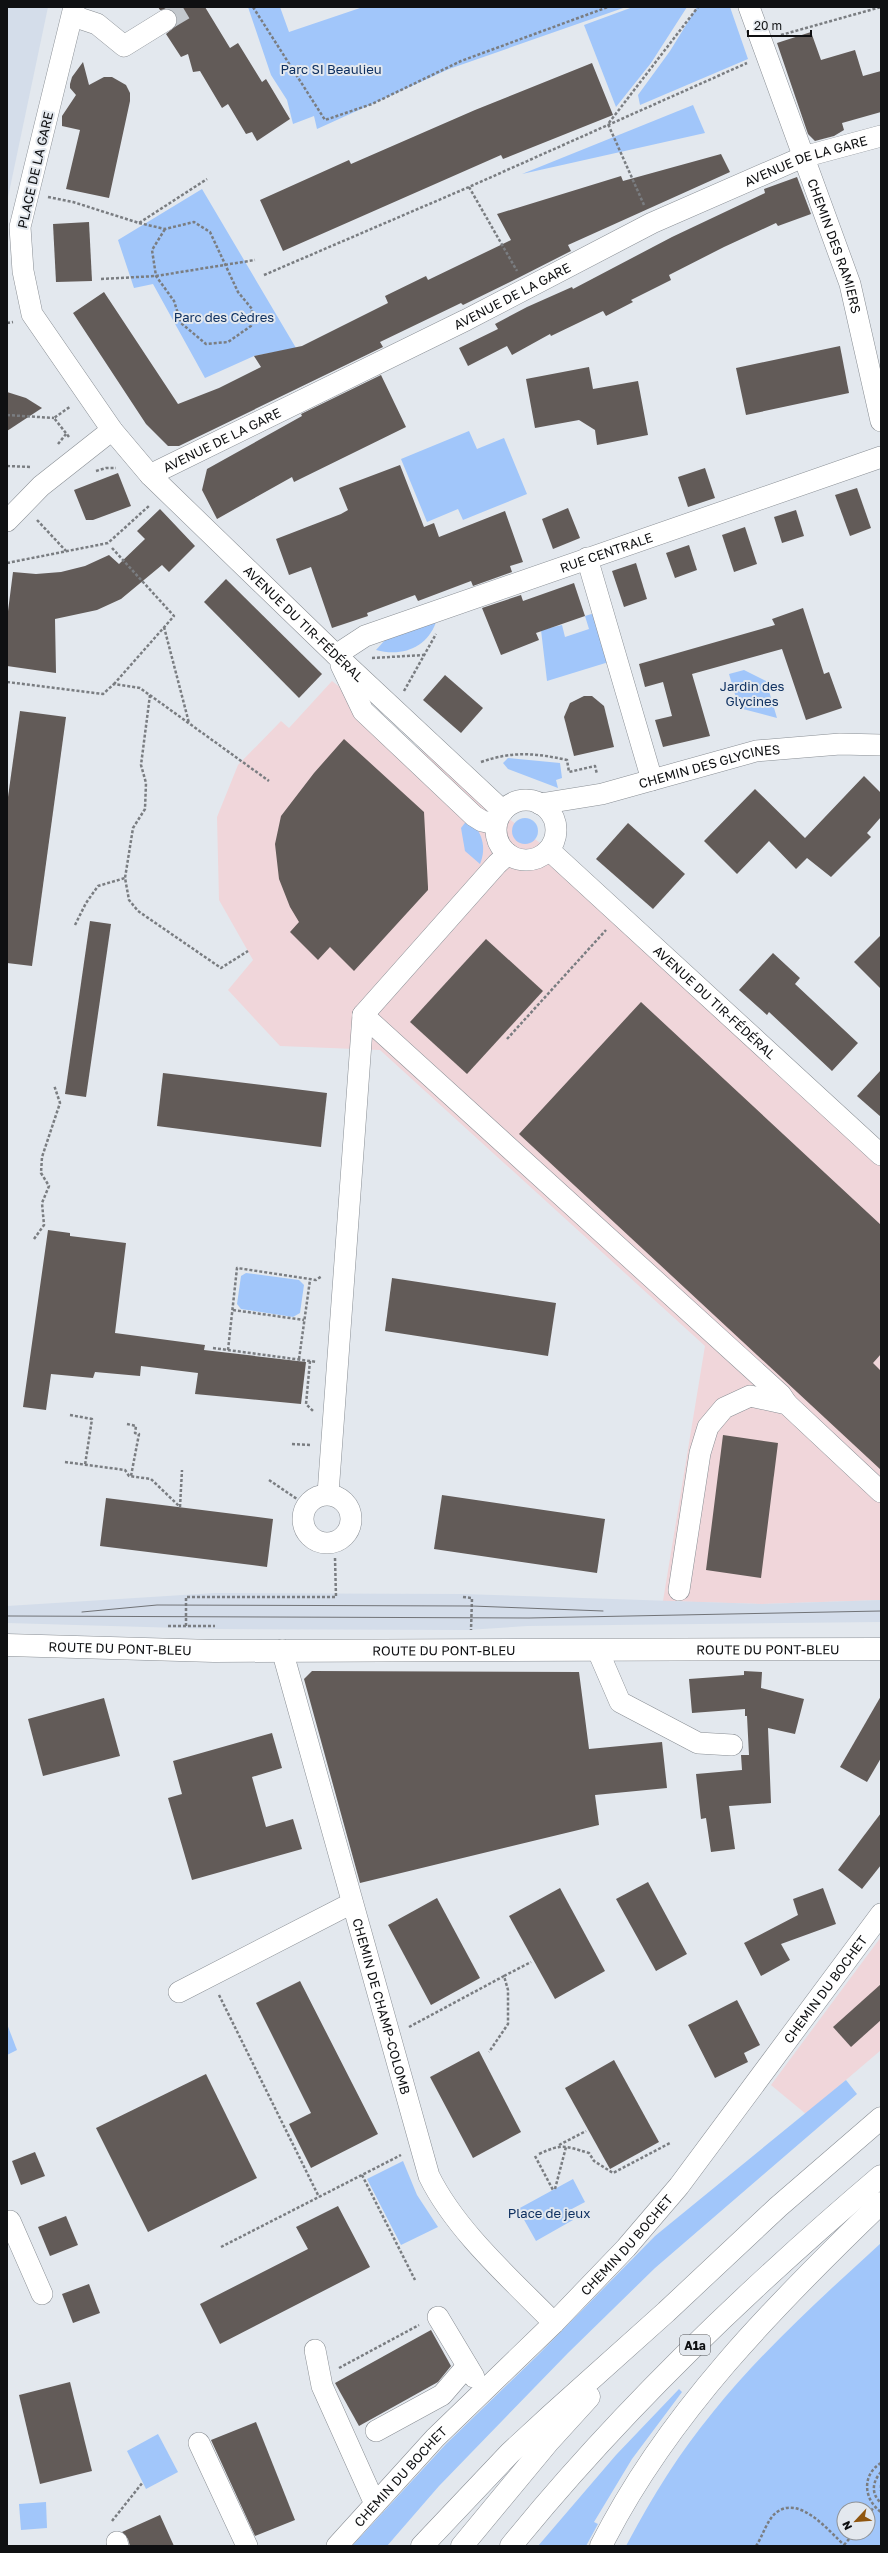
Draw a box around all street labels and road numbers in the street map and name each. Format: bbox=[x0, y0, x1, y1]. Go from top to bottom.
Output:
street label: PLACE DE LA GARE bbox=[14, 110, 56, 230]
street label: AVENUE DE LA GARE bbox=[742, 132, 869, 190]
street label: CHEMIN DES RAMIERS bbox=[804, 176, 864, 315]
street label: AVENUE DE LA GARE bbox=[451, 259, 573, 333]
street label: AVENUE DE LA GARE bbox=[160, 404, 283, 475]
street label: RUE CENTRALE bbox=[558, 529, 655, 576]
street label: AVENUE DU TIR-FÉDÉRAL bbox=[240, 562, 367, 685]
street label: CHEMIN DES GLYCINES bbox=[637, 741, 781, 791]
street label: AVENUE DU TIR-FÉDÉRAL bbox=[650, 942, 780, 1063]
street label: ROUTE DU PONT-BLEU bbox=[48, 1638, 192, 1658]
street label: ROUTE DU PONT-BLEU bbox=[696, 1641, 840, 1658]
street label: ROUTE DU PONT-BLEU bbox=[372, 1642, 516, 1659]
street label: CHEMIN DE CHAMP-COLOMB bbox=[349, 1916, 414, 2097]
street label: CHEMIN DU BOCHET bbox=[780, 1932, 870, 2046]
street label: CHEMIN DU BOCHET bbox=[577, 2191, 676, 2299]
road number: A1a bbox=[680, 2335, 710, 2355]
street label: CHEMIN DU BOCHET bbox=[351, 2423, 450, 2530]

